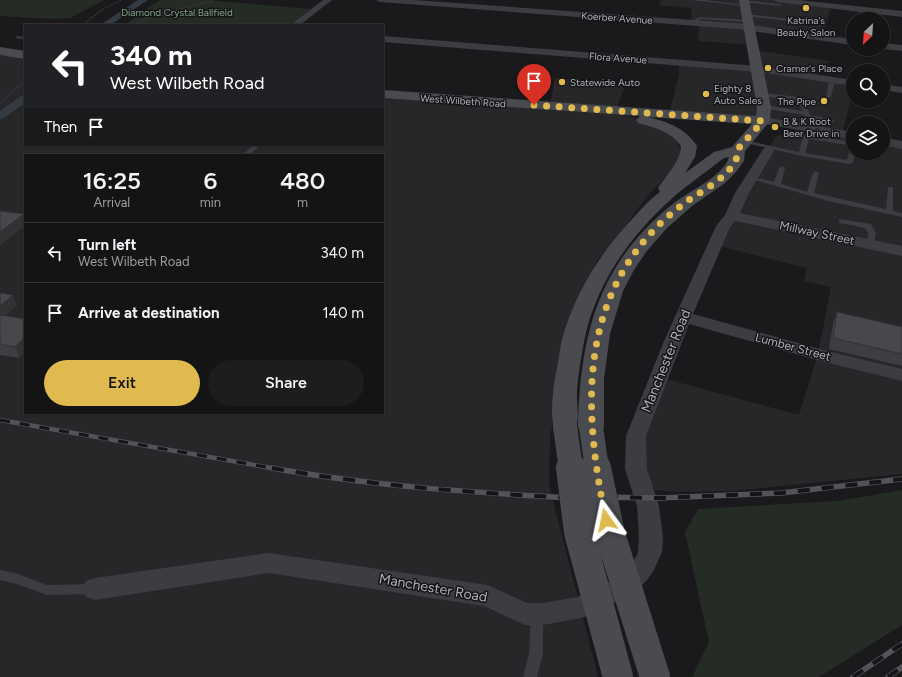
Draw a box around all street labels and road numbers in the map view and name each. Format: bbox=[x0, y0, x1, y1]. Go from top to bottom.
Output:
street label: Koerber Avenue bbox=[581, 9, 654, 27]
street label: Flora Avenue bbox=[589, 49, 648, 67]
street label: West Wilbeth Road bbox=[420, 92, 506, 110]
street label: Millway Street bbox=[778, 218, 856, 248]
street label: Manchester Road bbox=[638, 307, 694, 415]
street label: Lumber Street bbox=[754, 330, 833, 364]
street label: Manchester Road bbox=[378, 570, 488, 606]

